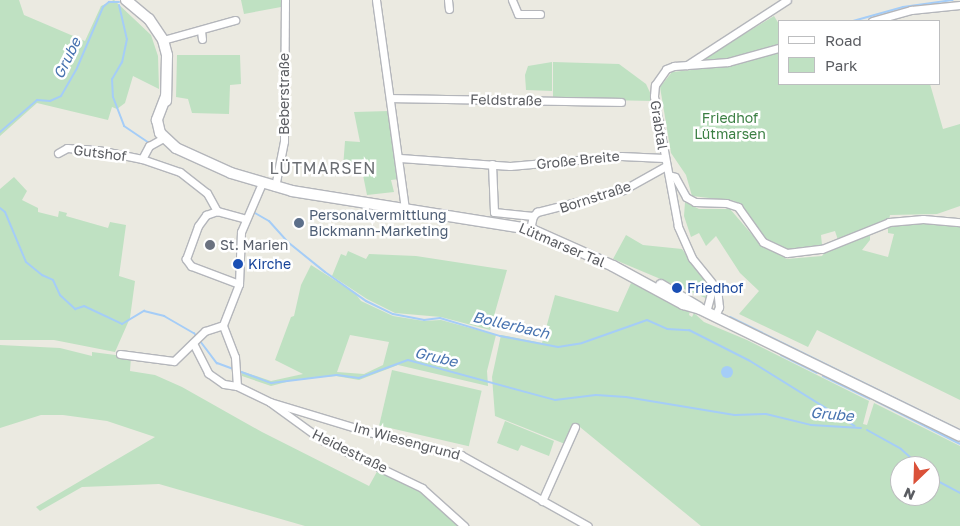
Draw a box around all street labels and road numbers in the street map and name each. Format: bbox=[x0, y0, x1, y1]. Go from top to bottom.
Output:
street label: Beberstraße bbox=[276, 53, 292, 135]
street label: Feldstraße bbox=[470, 91, 542, 109]
street label: Grabtal bbox=[647, 99, 671, 151]
street label: Gutshof bbox=[73, 141, 127, 165]
street label: Große Breite bbox=[536, 147, 620, 173]
street label: Bornstraße bbox=[557, 178, 633, 216]
street label: Lütmarser Tal bbox=[516, 219, 608, 271]
street label: Im Wiesengrund bbox=[352, 419, 462, 463]
street label: Heidestraße bbox=[310, 426, 390, 476]

